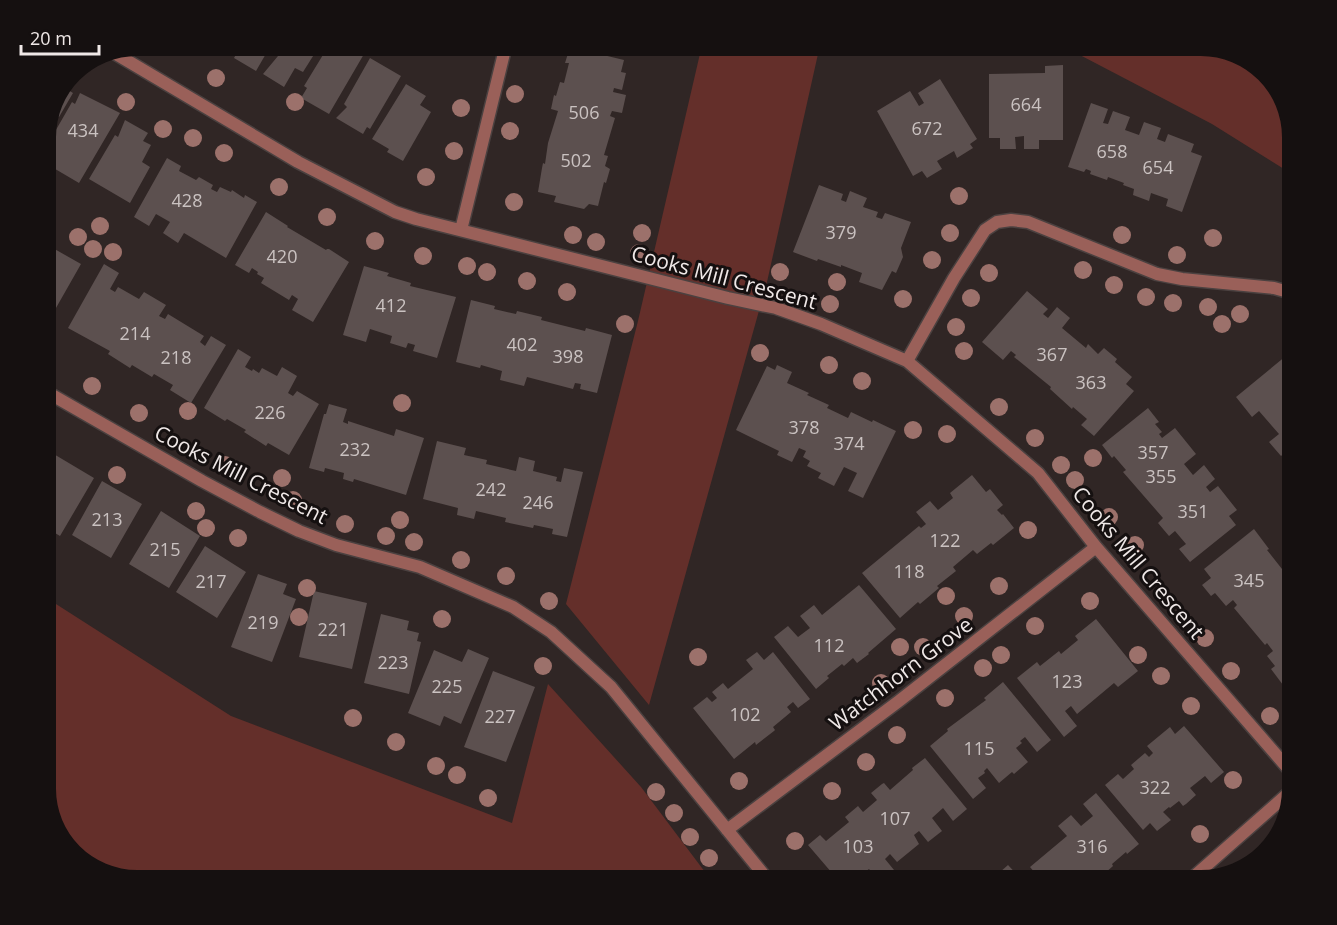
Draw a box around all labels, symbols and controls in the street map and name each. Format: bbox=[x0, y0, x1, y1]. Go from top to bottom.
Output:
scale bar bbox=[21, 18, 99, 56]
text: 20 m bbox=[30, 26, 72, 50]
house number: 664 bbox=[1011, 92, 1041, 116]
house number: 506 bbox=[569, 100, 599, 124]
house number: 672 bbox=[912, 116, 942, 140]
house number: 434 bbox=[68, 118, 98, 142]
house number: 658 bbox=[1097, 139, 1127, 163]
house number: 502 bbox=[561, 148, 591, 172]
house number: 654 bbox=[1143, 155, 1173, 179]
house number: 428 bbox=[172, 188, 202, 212]
house number: 379 bbox=[826, 220, 856, 244]
street label: Cooks Mill Crescent bbox=[628, 239, 820, 315]
house number: 420 bbox=[267, 244, 297, 268]
house number: 412 bbox=[376, 293, 406, 317]
house number: 214 bbox=[120, 321, 150, 345]
house number: 402 bbox=[507, 332, 537, 356]
house number: 367 bbox=[1037, 342, 1067, 366]
house number: 398 bbox=[553, 344, 583, 368]
house number: 218 bbox=[161, 345, 191, 369]
house number: 363 bbox=[1076, 370, 1106, 394]
house number: 226 bbox=[255, 400, 285, 424]
house number: 378 bbox=[789, 415, 819, 439]
street label: Cooks Mill Crescent bbox=[150, 418, 333, 530]
house number: 374 bbox=[834, 431, 864, 455]
house number: 232 bbox=[340, 437, 370, 461]
house number: 357 bbox=[1138, 440, 1168, 464]
house number: 355 bbox=[1146, 464, 1176, 488]
house number: 242 bbox=[476, 477, 506, 501]
street label: Cooks Mill Crescent bbox=[1067, 480, 1211, 645]
house number: 246 bbox=[523, 490, 553, 514]
house number: 351 bbox=[1178, 499, 1208, 523]
house number: 213 bbox=[92, 507, 122, 531]
house number: 122 bbox=[930, 528, 960, 552]
house number: 215 bbox=[150, 537, 180, 561]
house number: 118 bbox=[894, 559, 924, 583]
house number: 345 bbox=[1234, 568, 1264, 592]
house number: 217 bbox=[196, 569, 226, 593]
house number: 219 bbox=[248, 610, 278, 634]
street label: Watchhorn Grove bbox=[823, 610, 978, 736]
house number: 221 bbox=[318, 617, 348, 641]
house number: 112 bbox=[814, 633, 844, 657]
house number: 223 bbox=[378, 650, 408, 674]
house number: 123 bbox=[1052, 669, 1082, 693]
house number: 225 bbox=[432, 674, 462, 698]
house number: 102 bbox=[730, 702, 760, 726]
house number: 227 bbox=[485, 704, 515, 728]
house number: 115 bbox=[964, 736, 994, 760]
house number: 322 bbox=[1140, 775, 1170, 799]
house number: 107 bbox=[880, 806, 910, 830]
house number: 103 bbox=[843, 834, 873, 858]
house number: 316 bbox=[1077, 834, 1107, 858]

